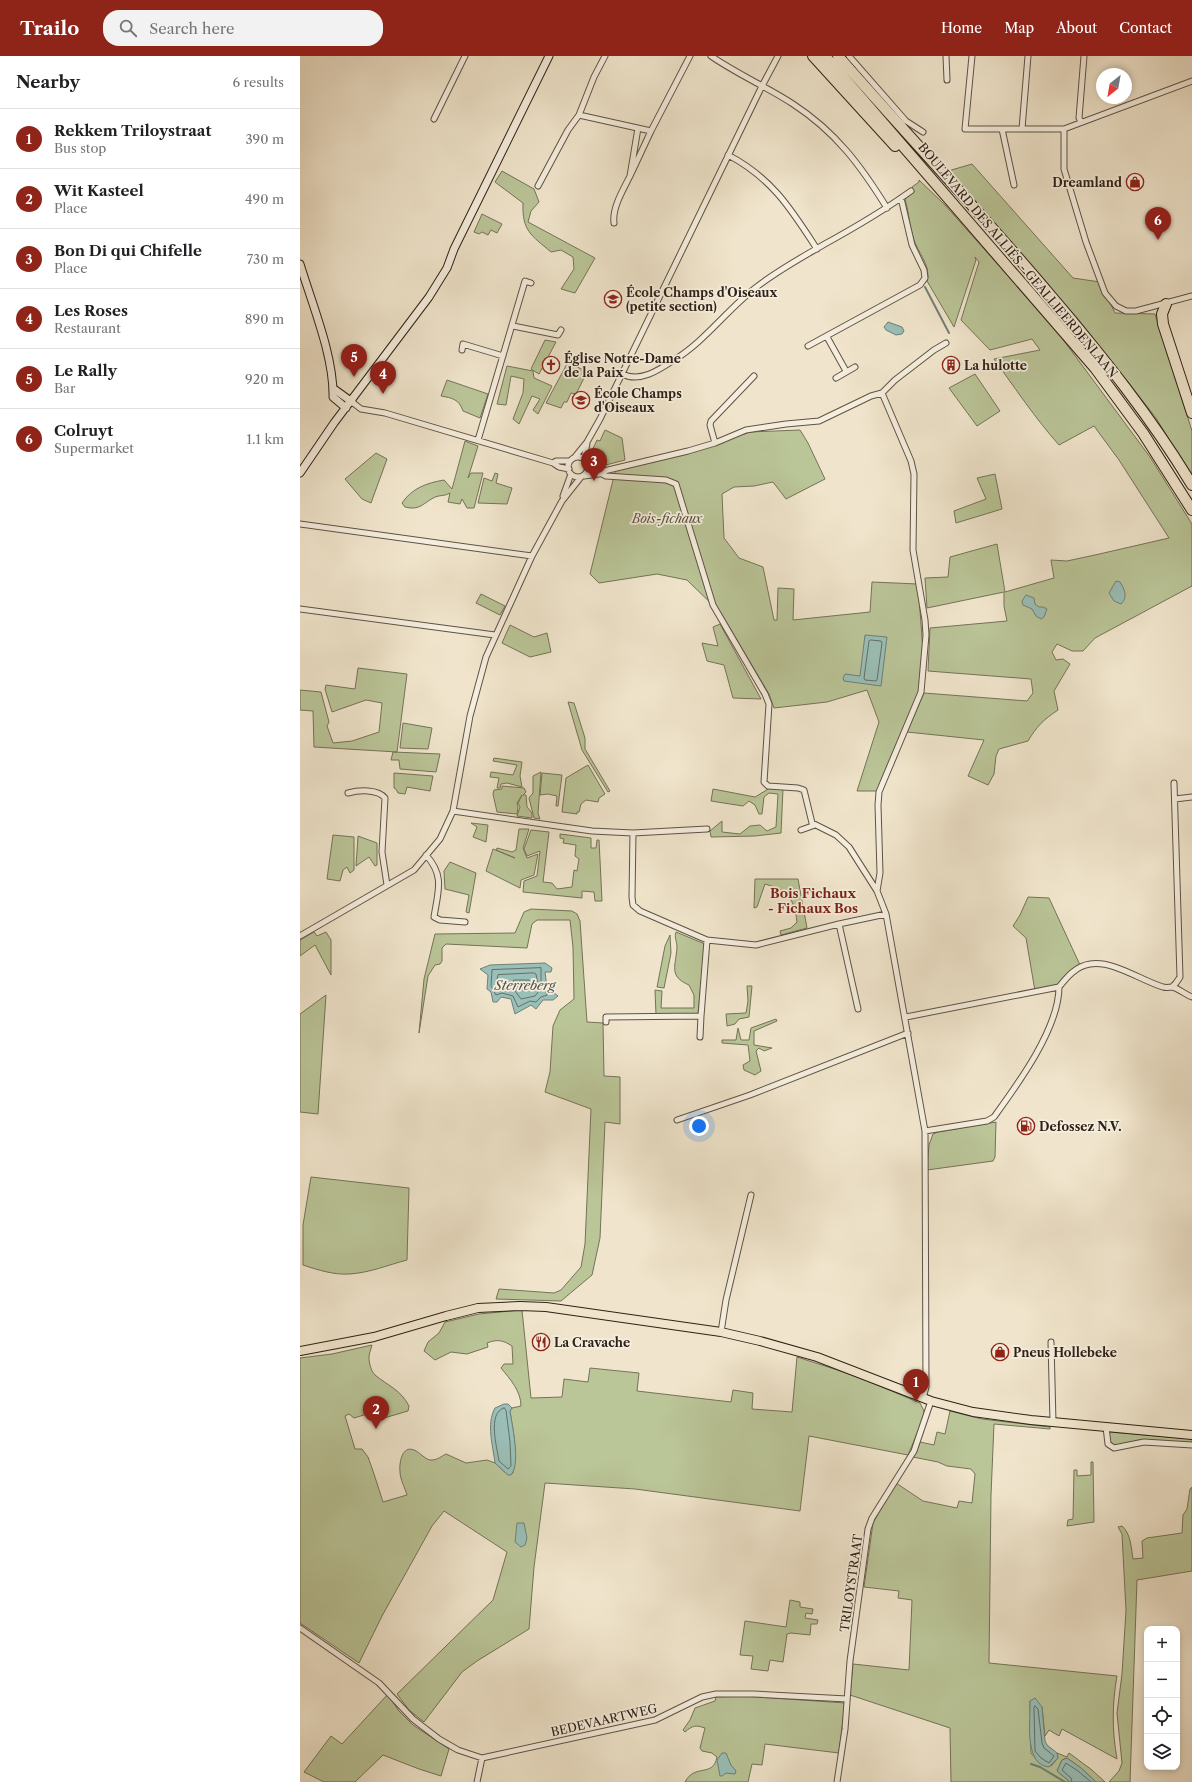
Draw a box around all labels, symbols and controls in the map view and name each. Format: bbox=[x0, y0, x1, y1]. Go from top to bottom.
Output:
search box bbox=[103, 10, 383, 46]
text: Trailo bbox=[20, 17, 79, 40]
icon: search bbox=[117, 17, 139, 39]
text: Search here bbox=[149, 19, 234, 38]
text: Home bbox=[941, 19, 982, 37]
text: Map bbox=[1004, 19, 1034, 37]
text: About bbox=[1056, 19, 1097, 37]
text: Contact bbox=[1119, 19, 1172, 37]
north arrow bbox=[1096, 68, 1132, 104]
text: Nearby bbox=[16, 72, 80, 92]
text: 6 results bbox=[233, 74, 284, 90]
text: Rekkem Triloystraat bbox=[54, 121, 212, 140]
text: 1 bbox=[26, 131, 32, 147]
text: 390 m bbox=[245, 131, 284, 147]
street label: BOULEVARD DES ALLIÉS - GEALLIEERDENLAAN bbox=[915, 139, 1122, 381]
text: Bus stop bbox=[54, 140, 106, 156]
shop icon: Dreamland bbox=[1125, 172, 1145, 192]
place label: Dreamland bbox=[1052, 175, 1122, 190]
text: Wit Kasteel bbox=[54, 181, 144, 200]
text: 2 bbox=[25, 191, 33, 207]
text: 490 m bbox=[245, 191, 284, 207]
text: Place bbox=[54, 200, 87, 216]
pin: 6 bbox=[1145, 207, 1171, 240]
text: Bon Di qui Chifelle bbox=[54, 241, 202, 260]
text: 3 bbox=[25, 251, 33, 267]
text: 730 m bbox=[247, 251, 284, 267]
text: Place bbox=[54, 260, 87, 276]
place label: École Champs d'Oiseaux (petite section) bbox=[626, 284, 778, 314]
school or university icon: École Champs d'Oiseaux (petite section) bbox=[603, 289, 623, 309]
text: Les Roses bbox=[54, 301, 128, 320]
text: 4 bbox=[25, 311, 33, 327]
text: 890 m bbox=[245, 311, 284, 327]
text: Restaurant bbox=[54, 320, 121, 336]
pin: 5 bbox=[341, 344, 367, 377]
place label: Église Notre-Dame de la Paix bbox=[564, 350, 681, 380]
church icon: Église Notre-Dame de la Paix bbox=[541, 355, 561, 375]
building icon: La hulotte bbox=[941, 355, 961, 375]
place label: La hulotte bbox=[964, 358, 1027, 373]
text: Le Rally bbox=[54, 361, 117, 380]
pin: 4 bbox=[370, 361, 396, 394]
text: 5 bbox=[25, 371, 33, 387]
text: 920 m bbox=[245, 371, 284, 387]
text: Bar bbox=[54, 380, 75, 396]
place label: École Champs d'Oiseaux bbox=[594, 385, 682, 415]
school or university icon: École Champs d'Oiseaux bbox=[571, 390, 591, 410]
text: Colruyt bbox=[54, 421, 113, 440]
text: 6 bbox=[25, 431, 33, 447]
text: 1.1 km bbox=[247, 431, 284, 447]
text: Supermarket bbox=[54, 440, 134, 456]
pin: 3 bbox=[581, 448, 607, 481]
park label: Bois-fichaux bbox=[631, 511, 703, 526]
district label: Bois Fichaux - Fichaux Bos bbox=[768, 885, 858, 916]
water label: Sterreberg bbox=[494, 977, 557, 993]
your location bbox=[689, 1116, 709, 1136]
fuel station icon: Defossez N.V. bbox=[1016, 1116, 1036, 1136]
place label: Defossez N.V. bbox=[1039, 1119, 1122, 1134]
restaurant icon: La Cravache bbox=[531, 1332, 551, 1352]
place label: La Cravache bbox=[554, 1335, 630, 1350]
shop icon: Pneus Hollebeke bbox=[990, 1342, 1010, 1362]
place label: Pneus Hollebeke bbox=[1013, 1345, 1117, 1360]
pin: 1 bbox=[903, 1369, 929, 1402]
pin: 2 bbox=[363, 1396, 389, 1429]
street label: TRILOYSTRAAT bbox=[837, 1533, 865, 1633]
map controls bbox=[1144, 1626, 1180, 1770]
button: + bbox=[1144, 1626, 1180, 1662]
button: − bbox=[1144, 1662, 1180, 1698]
button: locate bbox=[1144, 1698, 1180, 1734]
street label: BEDEVAARTWEG bbox=[549, 1700, 659, 1740]
button: layers bbox=[1144, 1734, 1180, 1770]

